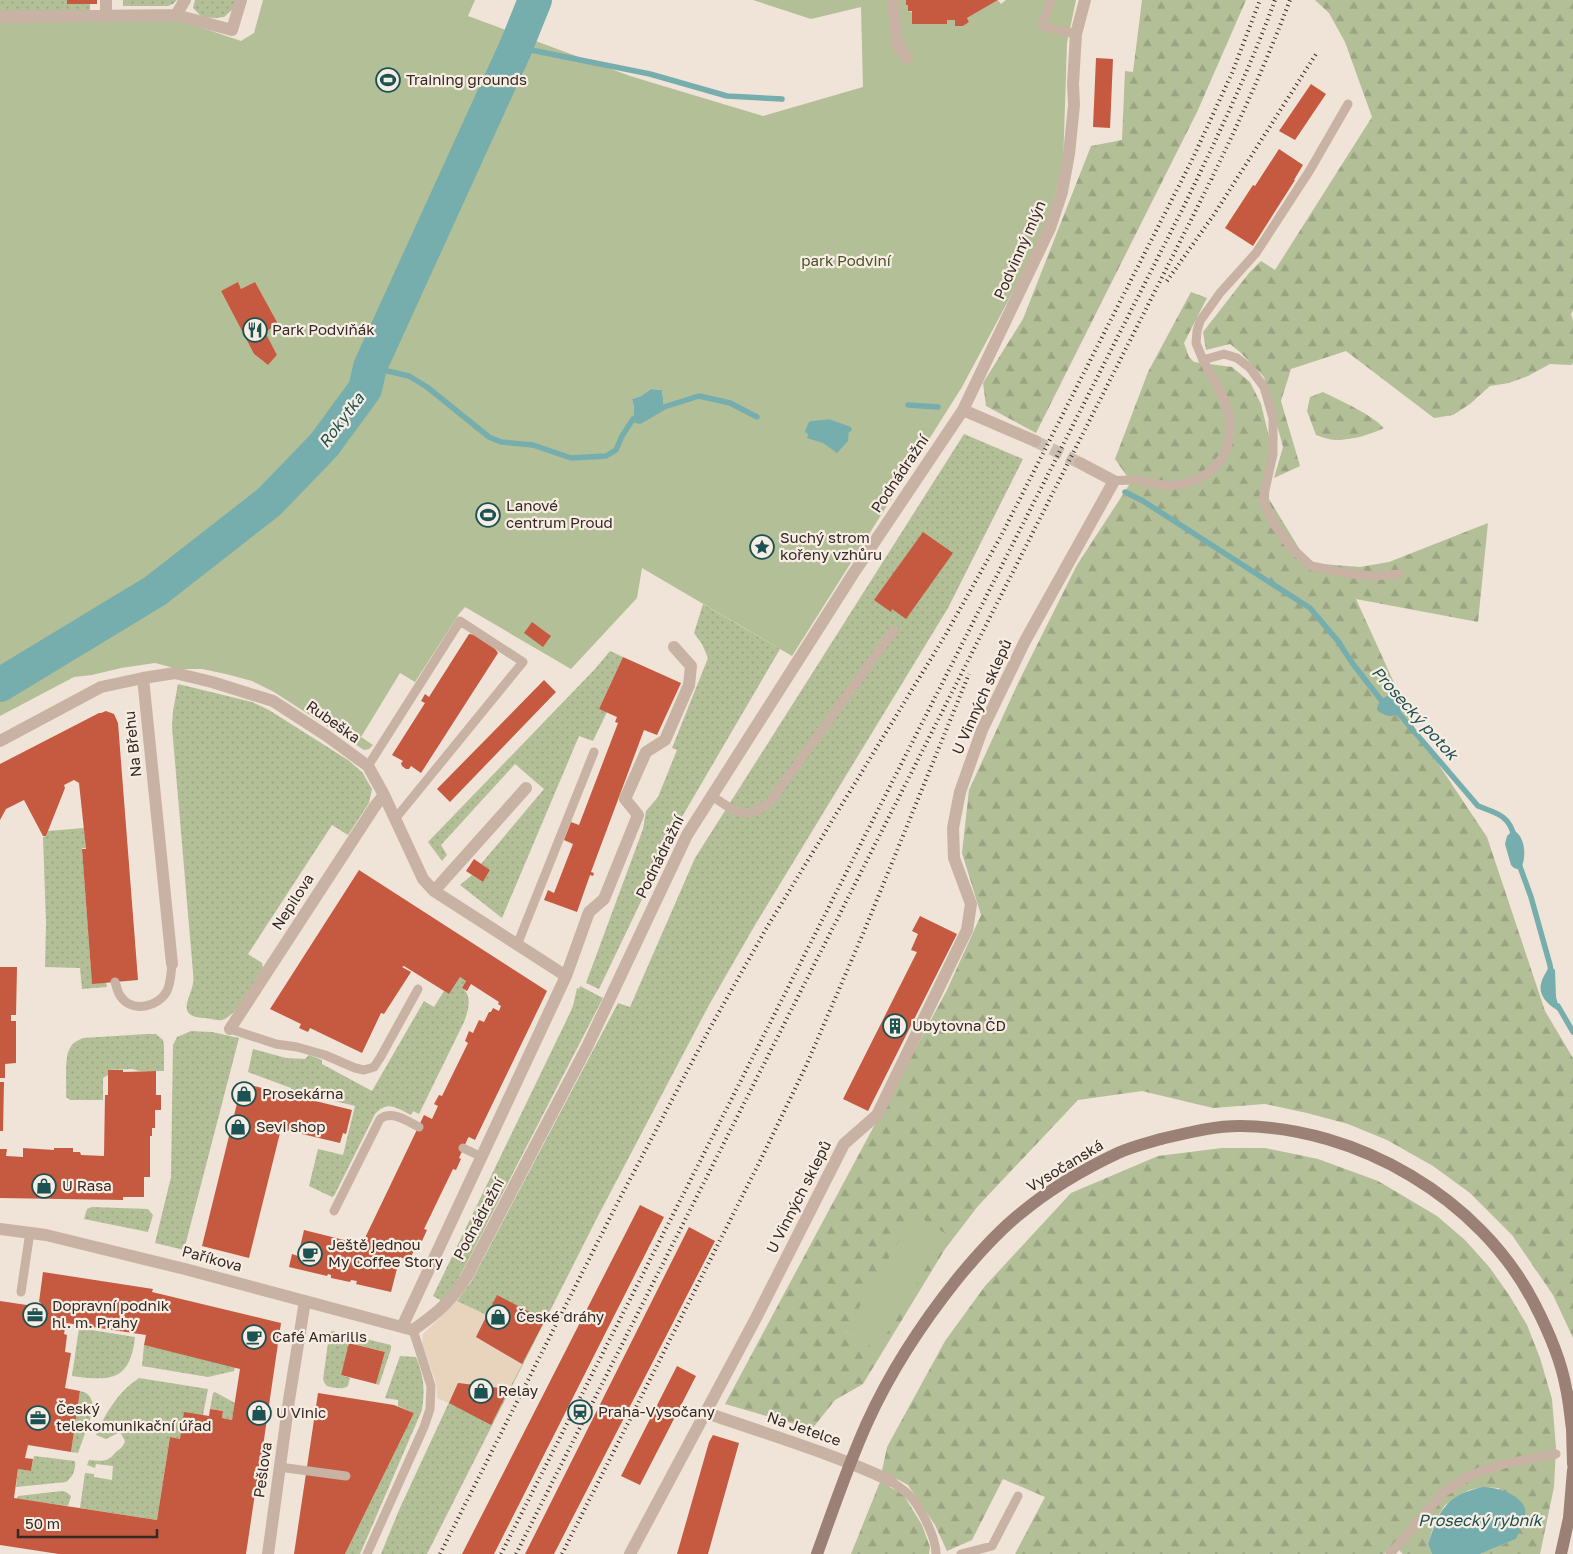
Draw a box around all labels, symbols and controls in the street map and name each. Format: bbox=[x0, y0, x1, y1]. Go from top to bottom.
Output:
sports icon: Training grounds bbox=[375, 67, 401, 93]
place label: Training grounds bbox=[406, 70, 527, 88]
street label: Podvinný mlýn bbox=[989, 198, 1049, 302]
park label: park Podviní bbox=[801, 251, 892, 269]
restaurant icon: Park Podviňák bbox=[242, 317, 268, 343]
place label: Park Podviňák bbox=[272, 320, 375, 338]
water label: Rokytka bbox=[314, 388, 369, 451]
street label: Podnádražní bbox=[867, 430, 932, 516]
place label: Lanové centrum Proud bbox=[506, 496, 613, 531]
sports icon: Lanové centrum Proud bbox=[475, 502, 501, 528]
place label: Suchý strom kořeny vzhůru bbox=[780, 528, 882, 563]
place icon: Suchý strom kořeny vzhůru bbox=[749, 534, 775, 560]
street label: U Vinných sklepů bbox=[948, 636, 1015, 757]
water label: Prosecký potok bbox=[1368, 662, 1464, 765]
street label: Rubeška bbox=[303, 696, 364, 746]
street label: Na Břehu bbox=[120, 710, 144, 778]
street label: Podnádražní bbox=[631, 811, 687, 901]
street label: Nepilova bbox=[267, 870, 317, 933]
building icon: Ubytovna ČD bbox=[882, 1013, 908, 1039]
place label: Ubytovna ČD bbox=[912, 1016, 1006, 1034]
shop icon: Prosekárna bbox=[231, 1081, 257, 1107]
place label: Prosekárna bbox=[262, 1084, 344, 1102]
shop icon: Sevi shop bbox=[225, 1114, 251, 1140]
place label: Sevi shop bbox=[256, 1117, 326, 1135]
street label: Vysočanská bbox=[1023, 1135, 1106, 1195]
street label: U Vinných sklepů bbox=[762, 1137, 834, 1256]
shop icon: U Rasa bbox=[31, 1173, 57, 1199]
street label: Podnádražní bbox=[449, 1174, 508, 1262]
place label: U Rasa bbox=[62, 1176, 112, 1194]
place label: Ještě jednou My Coffee Story bbox=[328, 1235, 444, 1270]
street label: Paříkova bbox=[180, 1241, 244, 1275]
cafe icon: Ještě jednou My Coffee Story bbox=[297, 1241, 323, 1267]
place label: Dopravní podnik hl. m. Prahy bbox=[52, 1296, 170, 1331]
office icon: Dopravní podnik hl. m. Prahy bbox=[22, 1302, 48, 1328]
shop icon: České dráhy bbox=[485, 1304, 511, 1330]
place label: České dráhy bbox=[516, 1307, 605, 1325]
cafe icon: Café Amarilis bbox=[241, 1324, 267, 1350]
place label: Café Amarilis bbox=[272, 1327, 367, 1345]
shop icon: Relay bbox=[468, 1378, 494, 1404]
place label: Relay bbox=[498, 1381, 539, 1399]
place label: Český telekomunikační úřad bbox=[56, 1399, 211, 1434]
station icon: Praha-Vysočany bbox=[567, 1399, 593, 1425]
shop icon: U Vinic bbox=[246, 1400, 272, 1426]
place label: Praha-Vysočany bbox=[598, 1402, 715, 1420]
place label: U Vinic bbox=[276, 1403, 326, 1421]
office icon: Český telekomunikační úřad bbox=[25, 1405, 51, 1431]
street label: Na Jetelce bbox=[765, 1407, 844, 1449]
street label: Pešlova bbox=[249, 1441, 275, 1499]
scale bar bbox=[18, 1506, 156, 1538]
water label: Prosecký rybník bbox=[1418, 1510, 1544, 1530]
text: 50 m bbox=[25, 1514, 60, 1532]

